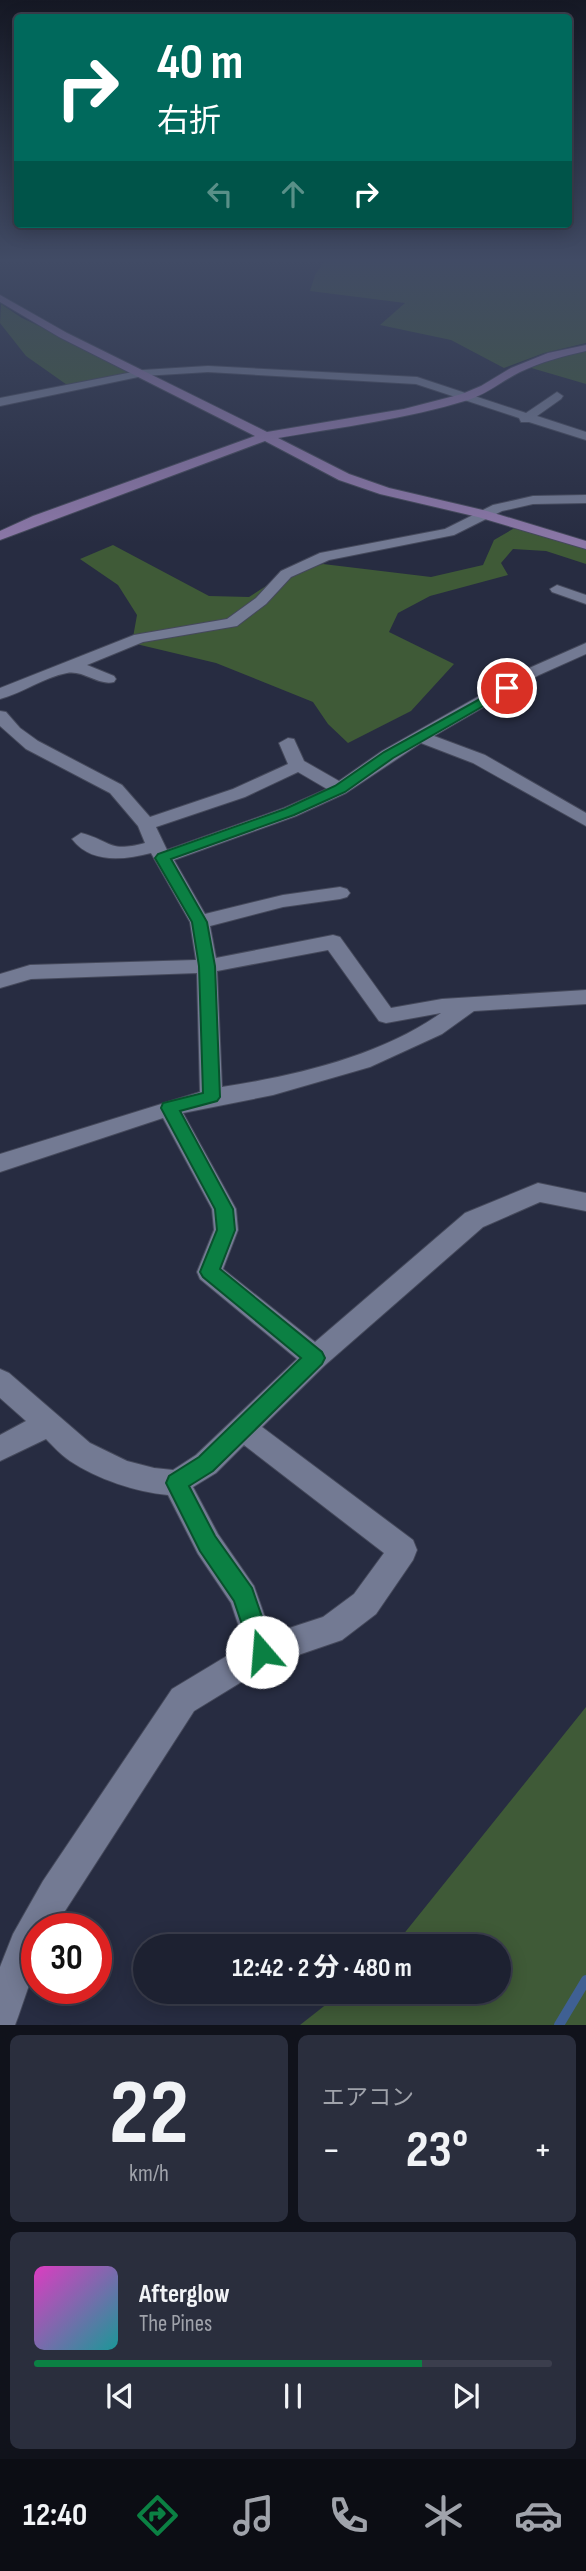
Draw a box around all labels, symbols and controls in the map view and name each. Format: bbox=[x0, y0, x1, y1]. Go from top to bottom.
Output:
text: 40 m bbox=[157, 34, 243, 93]
icon: right bbox=[42, 42, 133, 133]
text: 右折 bbox=[157, 102, 221, 141]
icon: left bbox=[201, 175, 239, 213]
icon: ahead bbox=[274, 175, 312, 213]
icon: right bbox=[347, 175, 385, 213]
pin bbox=[477, 658, 537, 718]
icon: arrive bbox=[488, 669, 526, 707]
position arrow bbox=[225, 1615, 299, 1689]
speed limit sign: 30 bbox=[21, 1913, 112, 2004]
text: 12:42 · 2 分 · 480 m bbox=[232, 1953, 412, 1984]
text: 22 bbox=[109, 2060, 189, 2169]
text: エアコン bbox=[322, 2084, 414, 2112]
text: 23° bbox=[406, 2119, 468, 2182]
text: − bbox=[322, 2128, 341, 2173]
text: + bbox=[533, 2128, 552, 2173]
text: km/h bbox=[129, 2160, 169, 2188]
text: Afterglow bbox=[139, 2279, 230, 2310]
text: The Pines bbox=[139, 2310, 212, 2338]
icon: previous bbox=[101, 2377, 139, 2415]
icon: pause bbox=[274, 2377, 312, 2415]
icon: next bbox=[447, 2377, 485, 2415]
icon: directions bbox=[133, 2491, 182, 2540]
icon: music bbox=[229, 2491, 278, 2540]
icon: phone bbox=[324, 2491, 373, 2540]
icon: climate bbox=[419, 2491, 468, 2540]
icon: car bbox=[514, 2491, 563, 2540]
text: 12:40 bbox=[23, 2496, 87, 2535]

